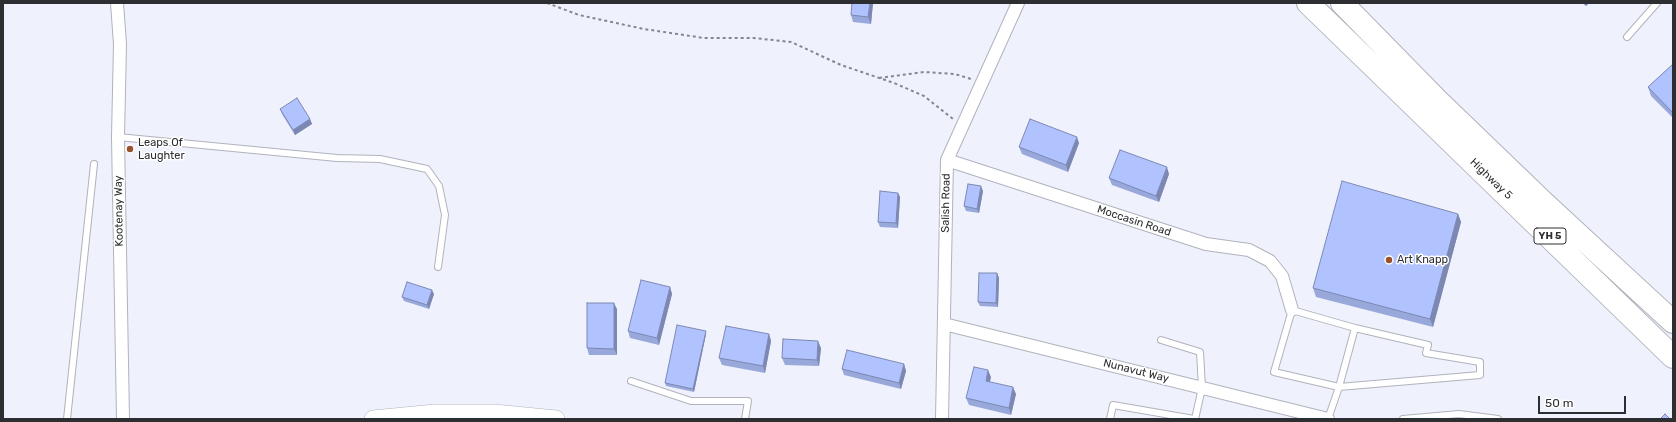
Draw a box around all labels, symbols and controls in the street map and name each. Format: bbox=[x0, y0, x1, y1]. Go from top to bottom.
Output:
place label: Leaps Of Laughter bbox=[138, 136, 185, 162]
marker: Leaps Of Laughter bbox=[125, 144, 135, 154]
street label: Highway 5 bbox=[1467, 156, 1515, 202]
street label: Salish Road bbox=[939, 173, 953, 233]
street label: Kootenay Way bbox=[112, 175, 126, 247]
street label: Moccasin Road bbox=[1095, 203, 1173, 239]
road number: YH 5 bbox=[1534, 228, 1566, 244]
place label: Art Knapp bbox=[1397, 253, 1448, 267]
marker: Art Knapp bbox=[1384, 255, 1394, 265]
street label: Nunavut Way bbox=[1102, 356, 1170, 386]
scale bar bbox=[1540, 388, 1628, 414]
text: 50 m bbox=[1545, 396, 1573, 410]

